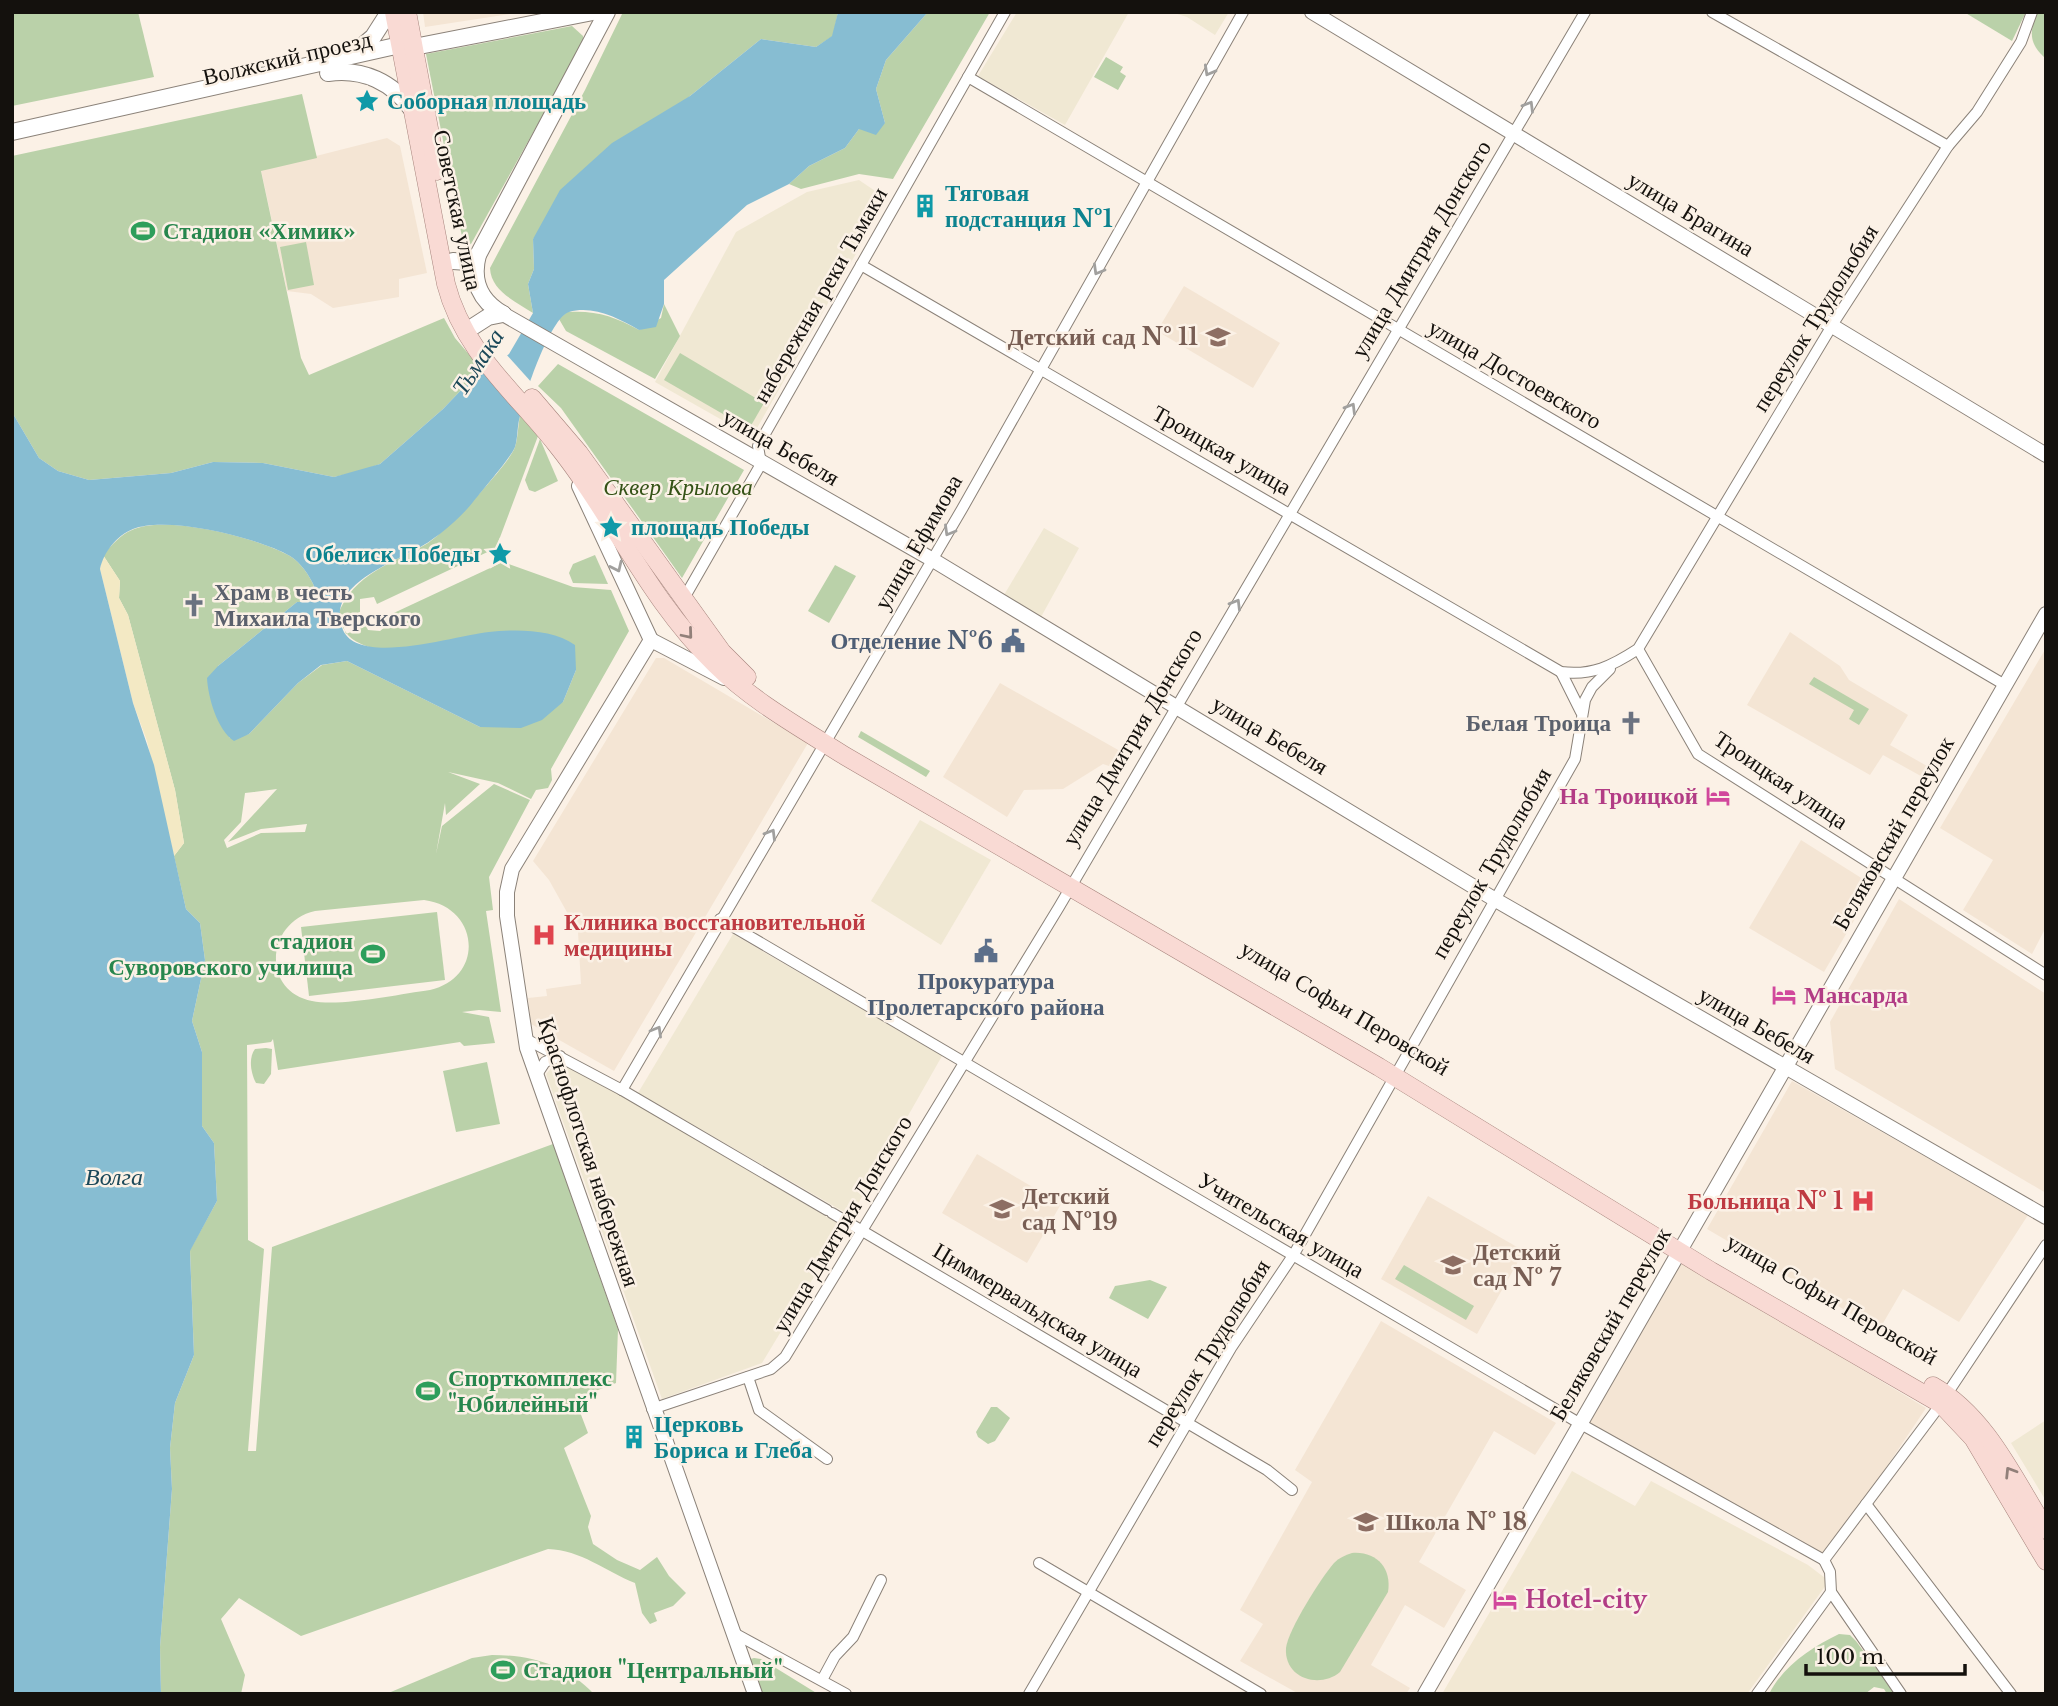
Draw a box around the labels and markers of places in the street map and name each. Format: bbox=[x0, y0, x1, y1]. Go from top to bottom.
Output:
place icon: Соборная площадь bbox=[353, 87, 381, 115]
place label: Соборная площадь bbox=[387, 87, 586, 115]
place label: Тяговая подстанция №1 bbox=[945, 179, 1113, 233]
building icon: Тяговая подстанция №1 bbox=[911, 192, 939, 220]
sports icon: Стадион «Химик» bbox=[129, 217, 157, 245]
place label: Стадион «Химик» bbox=[163, 217, 356, 245]
place label: Детский сад № 11 bbox=[1008, 323, 1198, 351]
school or university icon: Детский сад № 11 bbox=[1204, 323, 1232, 351]
place icon: площадь Победы bbox=[597, 513, 625, 541]
place label: площадь Победы bbox=[631, 513, 810, 541]
place label: Обелиск Победы bbox=[305, 540, 480, 568]
place icon: Обелиск Победы bbox=[486, 540, 514, 568]
place label: Храм в честь Михаила Тверского bbox=[214, 578, 421, 632]
church icon: Храм в честь Михаила Тверского bbox=[180, 591, 208, 619]
place label: Отделение №6 bbox=[830, 627, 993, 655]
public building icon: Отделение №6 bbox=[999, 627, 1027, 655]
place label: Белая Троица bbox=[1466, 709, 1611, 737]
church icon: Белая Троица bbox=[1617, 709, 1645, 737]
place label: На Троицкой bbox=[1560, 782, 1698, 810]
hotel icon: На Троицкой bbox=[1704, 782, 1732, 810]
place label: Клиника восстановительной медицины bbox=[564, 908, 866, 962]
hospital icon: Клиника восстановительной медицины bbox=[530, 921, 558, 949]
place label: стадион Суворовского училища bbox=[108, 927, 353, 981]
public building icon: Прокуратура Пролетарского района bbox=[972, 937, 1000, 965]
sports icon: стадион Суворовского училища bbox=[359, 940, 387, 968]
place label: Прокуратура Пролетарского района bbox=[868, 967, 1105, 1021]
hotel icon: Мансарда bbox=[1770, 981, 1798, 1009]
place label: Мансарда bbox=[1804, 981, 1909, 1009]
place label: Детский сад №19 bbox=[1022, 1182, 1118, 1236]
place label: Больница № 1 bbox=[1688, 1187, 1843, 1215]
hospital icon: Больница № 1 bbox=[1849, 1187, 1877, 1215]
school or university icon: Детский сад №19 bbox=[988, 1195, 1016, 1223]
place label: Детский сад № 7 bbox=[1473, 1238, 1562, 1292]
school or university icon: Детский сад № 7 bbox=[1439, 1251, 1467, 1279]
place label: Спорткомплекс "Юбилейный" bbox=[448, 1364, 612, 1418]
sports icon: Спорткомплекс "Юбилейный" bbox=[414, 1377, 442, 1405]
place label: Церковь Бориса и Глеба bbox=[654, 1410, 813, 1464]
building icon: Церковь Бориса и Глеба bbox=[620, 1423, 648, 1451]
school or university icon: Школа № 18 bbox=[1352, 1508, 1380, 1536]
place label: Школа № 18 bbox=[1386, 1508, 1527, 1536]
hotel icon: Hotel-city bbox=[1491, 1586, 1519, 1614]
place label: Hotel-city bbox=[1525, 1586, 1648, 1614]
sports icon: Стадион "Центральный" bbox=[489, 1656, 517, 1684]
place label: Стадион "Центральный" bbox=[523, 1656, 783, 1684]

